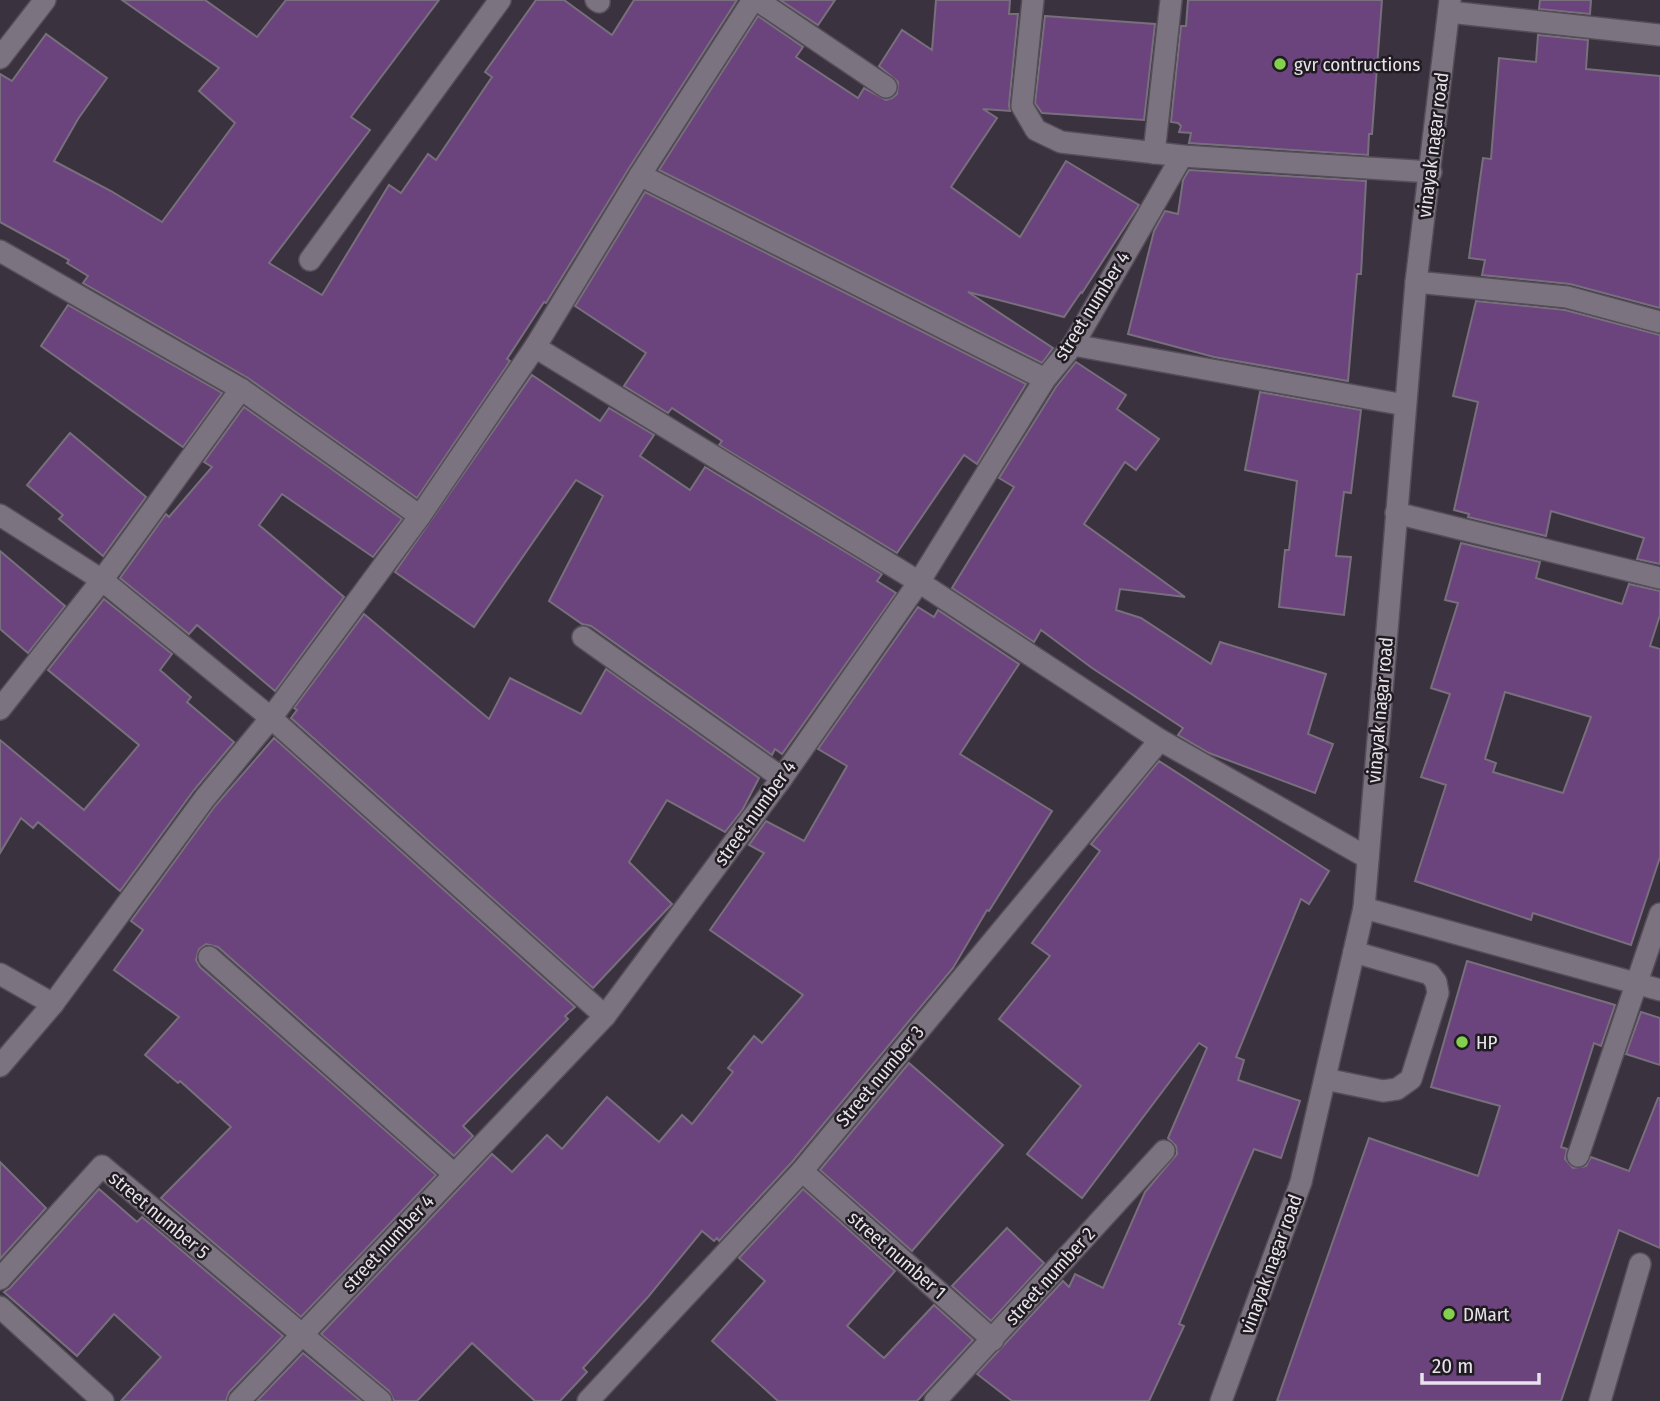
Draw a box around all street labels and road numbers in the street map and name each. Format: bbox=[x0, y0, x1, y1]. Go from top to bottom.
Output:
street label: vinayak nagar road bbox=[1413, 71, 1453, 219]
street label: street number 4 bbox=[1049, 247, 1135, 365]
street label: vinayak nagar road bbox=[1362, 636, 1398, 784]
street label: street number 4 bbox=[709, 756, 801, 870]
street label: Street number 3 bbox=[831, 1021, 929, 1131]
street label: street number 5 bbox=[104, 1166, 214, 1264]
street label: street number 4 bbox=[337, 1190, 439, 1296]
street label: vinayak nagar road bbox=[1235, 1191, 1307, 1337]
street label: street number 1 bbox=[843, 1206, 951, 1304]
street label: street number 2 bbox=[1000, 1222, 1100, 1330]

